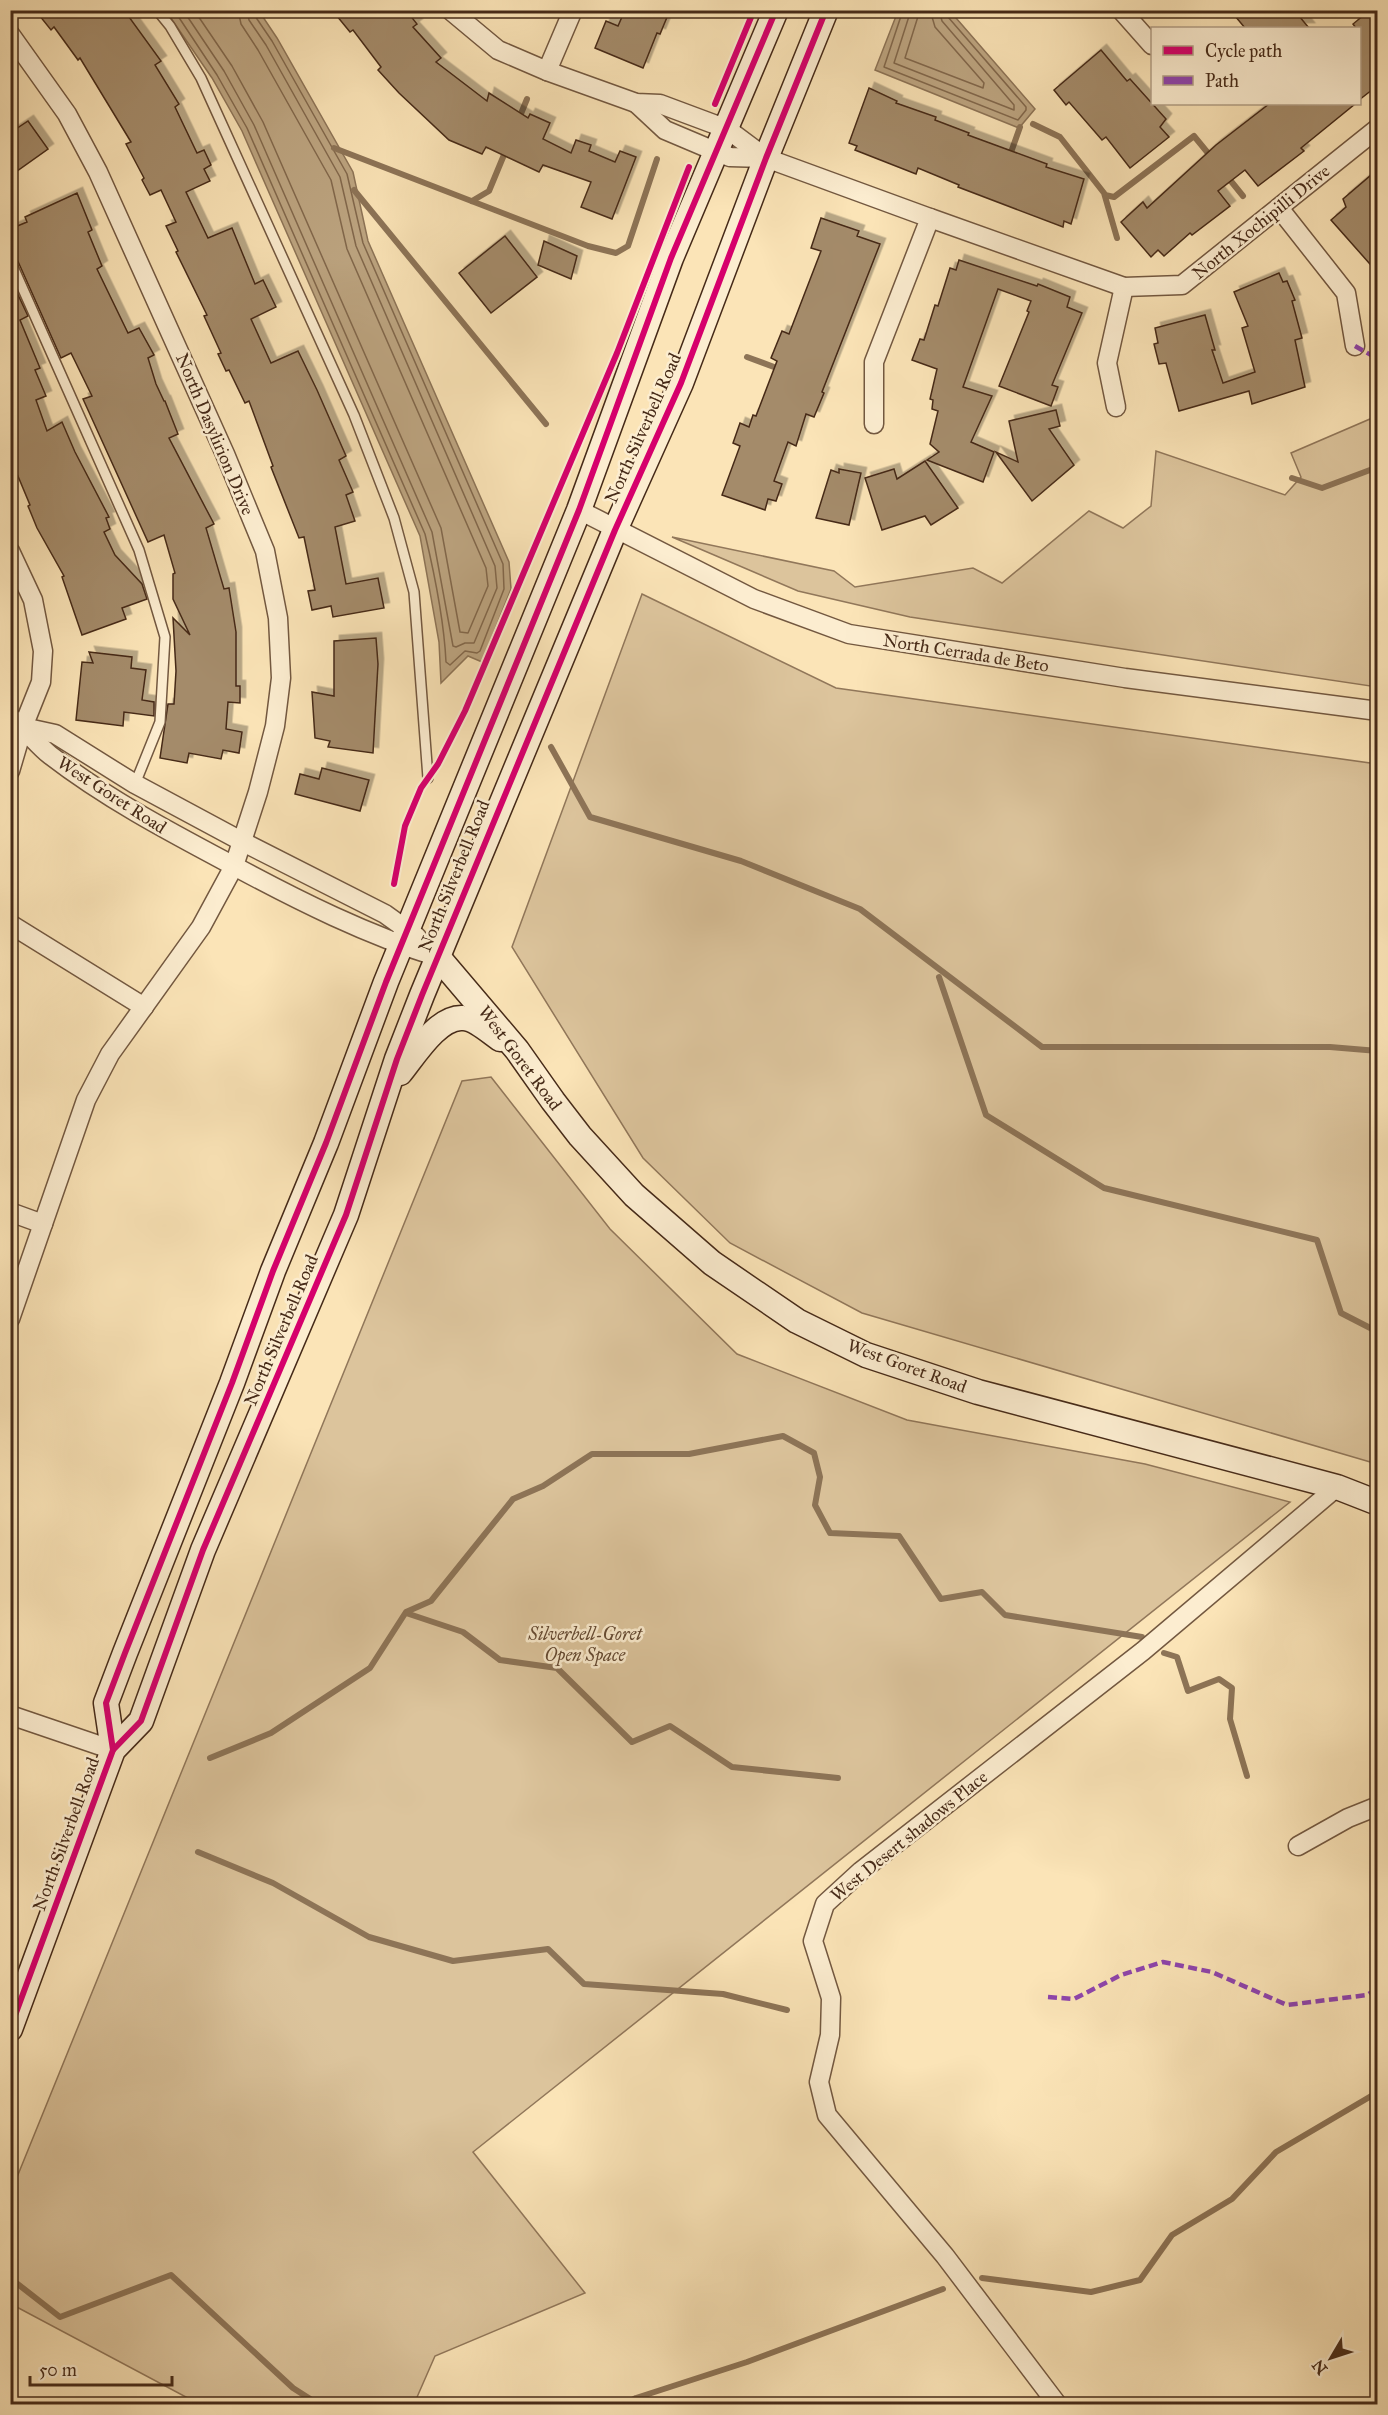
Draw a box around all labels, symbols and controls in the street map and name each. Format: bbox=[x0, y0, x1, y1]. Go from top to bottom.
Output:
legend bbox=[1151, 27, 1361, 105]
text: Cycle path bbox=[1205, 40, 1282, 62]
text: Path bbox=[1205, 70, 1239, 92]
street label: North Xochipilli Drive bbox=[1188, 160, 1334, 284]
street label: North Dasylirion Drive bbox=[171, 350, 259, 518]
street label: North Silverbell Road bbox=[600, 350, 686, 506]
street label: North Cerrada de Beto bbox=[881, 629, 1051, 677]
street label: West Goret Road bbox=[53, 752, 171, 838]
street label: North Silverbell Road bbox=[413, 797, 495, 955]
street label: West Goret Road bbox=[473, 1001, 567, 1115]
street label: North Silverbell Road bbox=[239, 1251, 323, 1409]
street label: West Goret Road bbox=[844, 1334, 970, 1398]
park label: Silverbell-Goret Open Space bbox=[527, 1623, 643, 1667]
street label: North Silverbell Road bbox=[28, 1754, 104, 1914]
street label: West Desert shadows Place bbox=[826, 1766, 992, 1906]
north arrow bbox=[1301, 2328, 1361, 2388]
scale bar bbox=[30, 2349, 172, 2387]
text: N bbox=[1308, 2356, 1331, 2378]
text: 50 m bbox=[39, 2359, 77, 2381]

